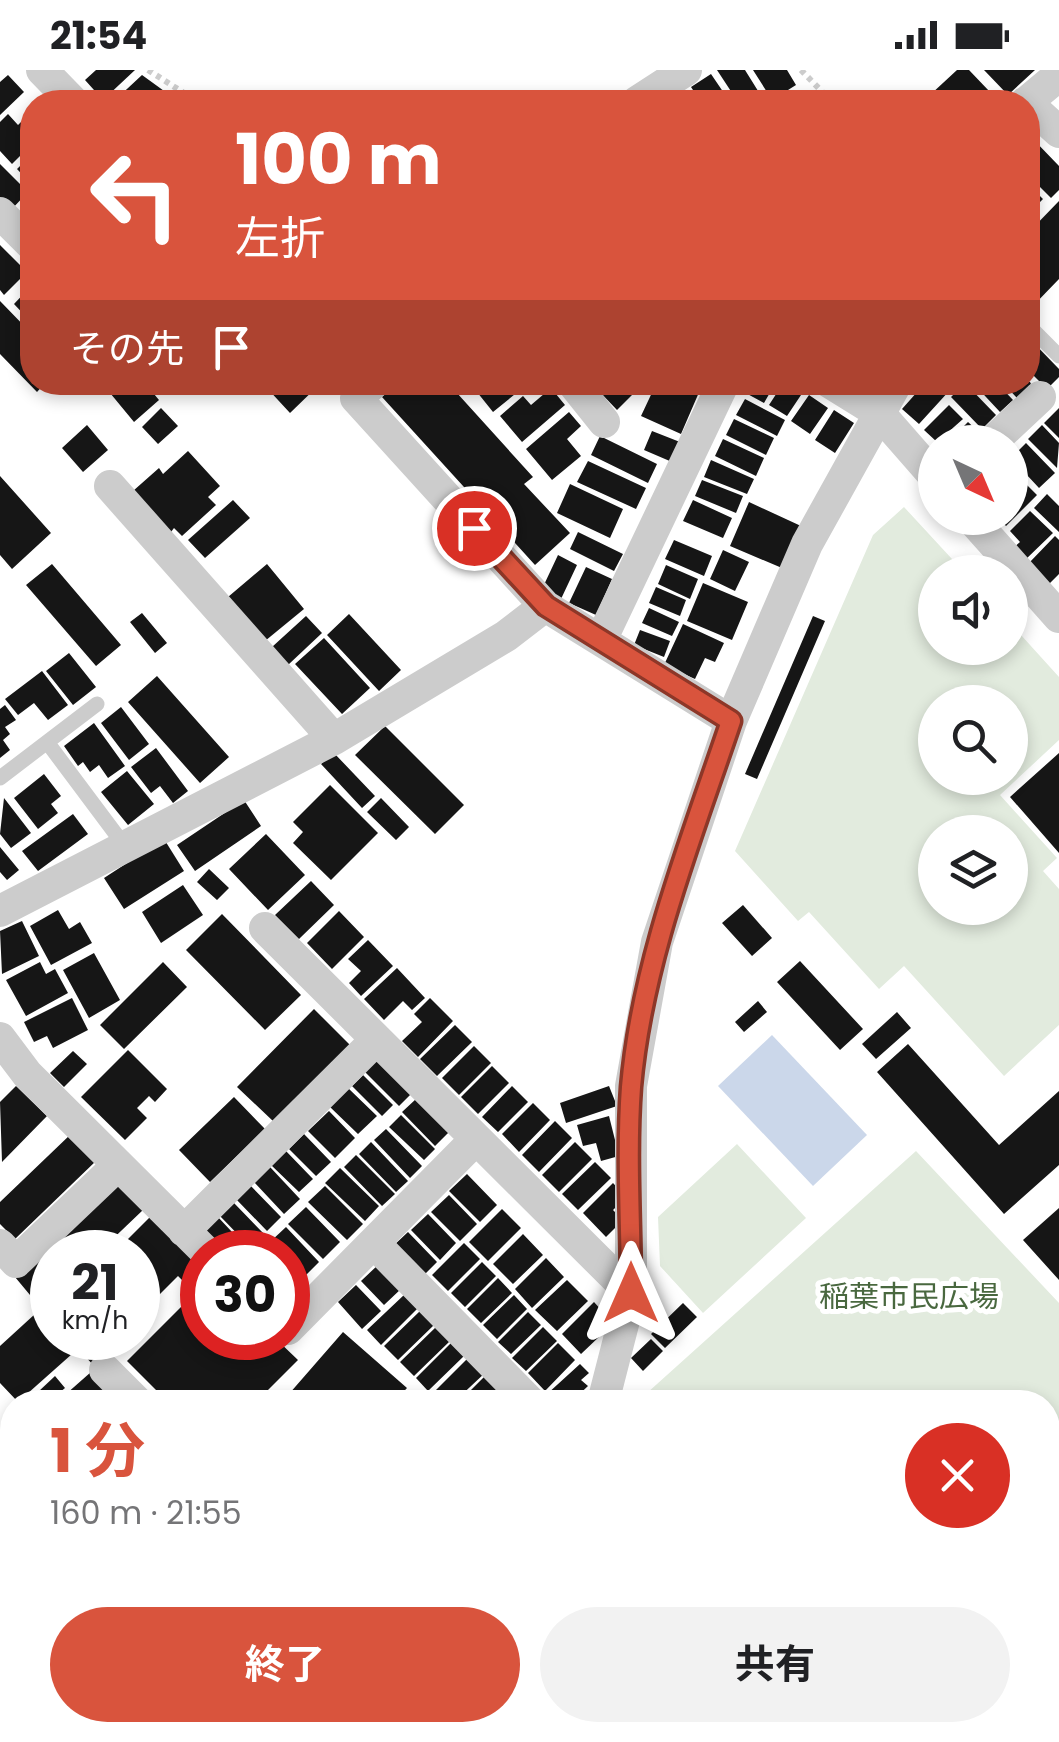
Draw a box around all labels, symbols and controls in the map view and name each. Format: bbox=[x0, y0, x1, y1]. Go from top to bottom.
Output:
text: 21:54 bbox=[50, 9, 147, 62]
text: 100 m bbox=[235, 110, 442, 209]
icon: left bbox=[70, 130, 200, 260]
text: 左折 bbox=[235, 207, 325, 270]
icon: arrive bbox=[204, 320, 259, 375]
text: その先 bbox=[70, 322, 184, 375]
north arrow bbox=[918, 425, 1028, 535]
map controls bbox=[918, 425, 1028, 925]
pin bbox=[432, 486, 517, 571]
icon: arrive bbox=[447, 501, 502, 556]
button: sound bbox=[918, 555, 1028, 665]
button: search bbox=[918, 685, 1028, 795]
button: layers bbox=[918, 815, 1028, 925]
speed limit sign: 30 bbox=[180, 1230, 310, 1360]
position arrow bbox=[579, 1241, 683, 1345]
text: 21 bbox=[71, 1247, 119, 1318]
park label: 稲葉市民広場 bbox=[819, 1275, 999, 1318]
text: km/h bbox=[62, 1303, 128, 1338]
text: 1 分 bbox=[50, 1409, 145, 1493]
button: close bbox=[905, 1423, 1010, 1528]
text: 160 m · 21:55 bbox=[50, 1490, 242, 1535]
button: 終了 bbox=[50, 1607, 520, 1722]
button: 共有 bbox=[540, 1607, 1010, 1722]

